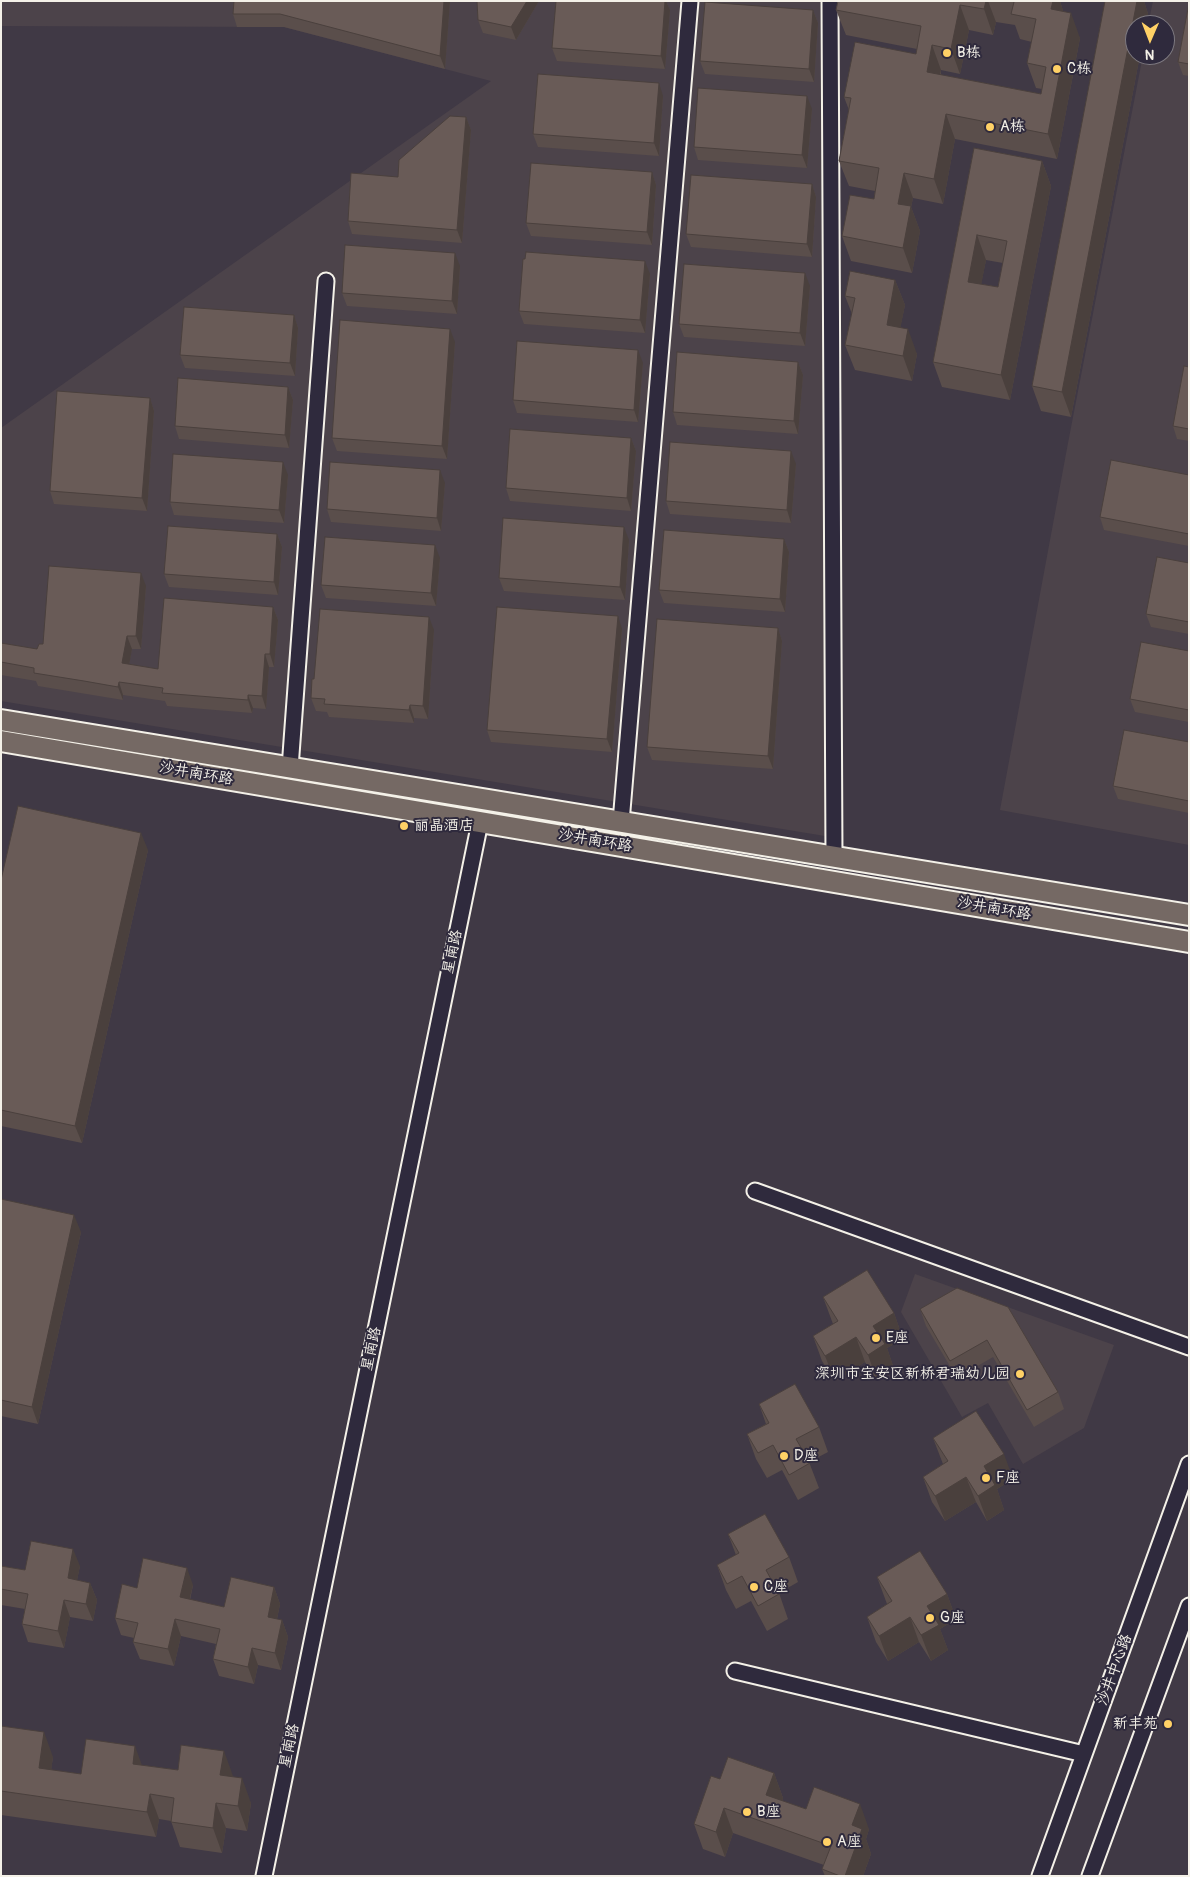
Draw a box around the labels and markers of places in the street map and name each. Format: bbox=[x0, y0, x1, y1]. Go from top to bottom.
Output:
place label: B栋 bbox=[957, 44, 980, 62]
marker: B栋 bbox=[941, 47, 953, 59]
place label: C栋 bbox=[1067, 60, 1091, 78]
marker: C栋 bbox=[1051, 63, 1063, 75]
place label: A栋 bbox=[1000, 118, 1025, 136]
marker: A栋 bbox=[984, 121, 996, 133]
place label: 丽晶酒店 bbox=[414, 817, 474, 835]
marker: 丽晶酒店 bbox=[398, 820, 410, 832]
place label: E座 bbox=[886, 1329, 909, 1347]
marker: E座 bbox=[870, 1332, 882, 1344]
place label: 深圳市宝安区新桥君瑞幼儿园 bbox=[815, 1365, 1010, 1383]
marker: 深圳市宝安区新桥君瑞幼儿园 bbox=[1014, 1368, 1026, 1380]
place label: D座 bbox=[794, 1447, 818, 1465]
marker: D座 bbox=[778, 1450, 790, 1462]
place label: F座 bbox=[996, 1469, 1020, 1487]
marker: F座 bbox=[980, 1472, 992, 1484]
place label: C座 bbox=[764, 1578, 788, 1596]
marker: C座 bbox=[748, 1581, 760, 1593]
place label: G座 bbox=[940, 1609, 965, 1627]
marker: G座 bbox=[924, 1612, 936, 1624]
place label: 新丰苑 bbox=[1113, 1715, 1158, 1733]
marker: 新丰苑 bbox=[1162, 1718, 1174, 1730]
place label: B座 bbox=[757, 1803, 780, 1821]
marker: B座 bbox=[741, 1806, 753, 1818]
place label: A座 bbox=[837, 1833, 862, 1851]
marker: A座 bbox=[821, 1836, 833, 1848]

